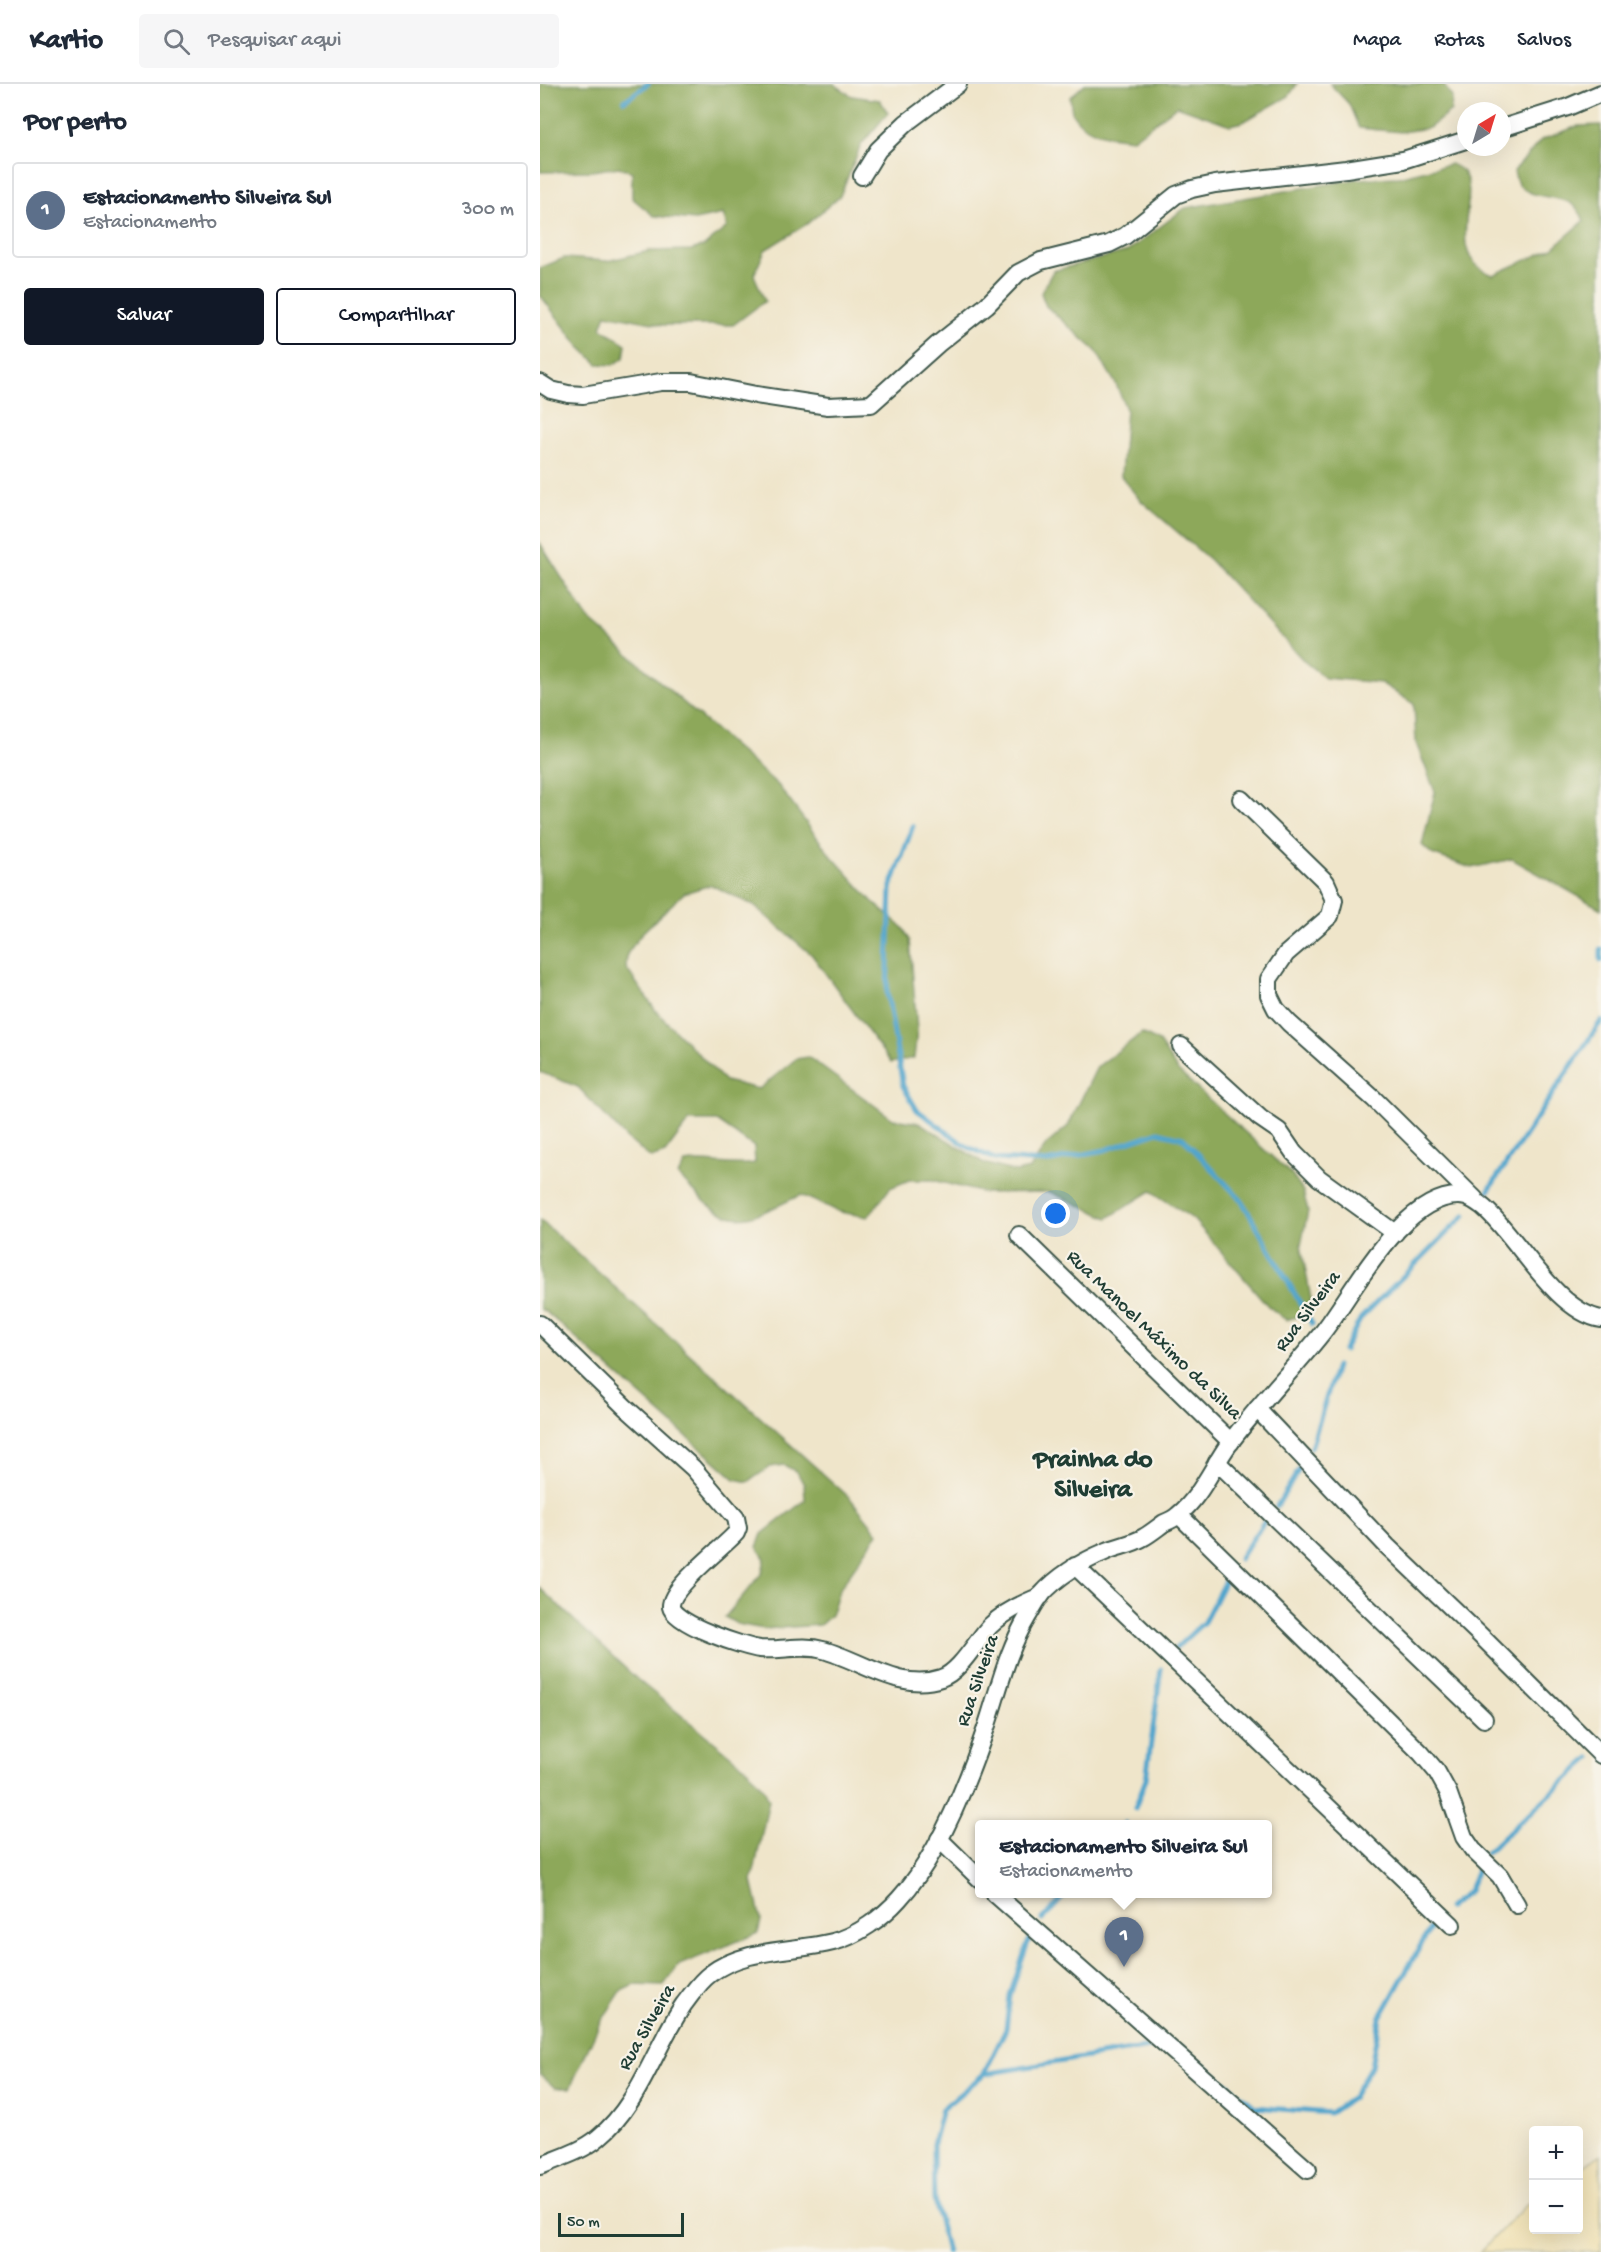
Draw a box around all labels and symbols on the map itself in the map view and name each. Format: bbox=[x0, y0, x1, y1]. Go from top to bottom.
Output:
north arrow bbox=[1457, 102, 1511, 156]
your location bbox=[1041, 1199, 1070, 1228]
street label: Rua Manoel Máximo da Silva bbox=[1061, 1246, 1246, 1426]
street label: Rua Silveira bbox=[1271, 1266, 1347, 1357]
district label: Prainha do Silveira bbox=[1031, 1446, 1153, 1507]
street label: Rua Silveira bbox=[953, 1631, 1006, 1730]
pin: 1 bbox=[1104, 1918, 1144, 1967]
street label: Rua Silveira bbox=[614, 1980, 682, 2075]
scale bar bbox=[558, 2210, 684, 2238]

